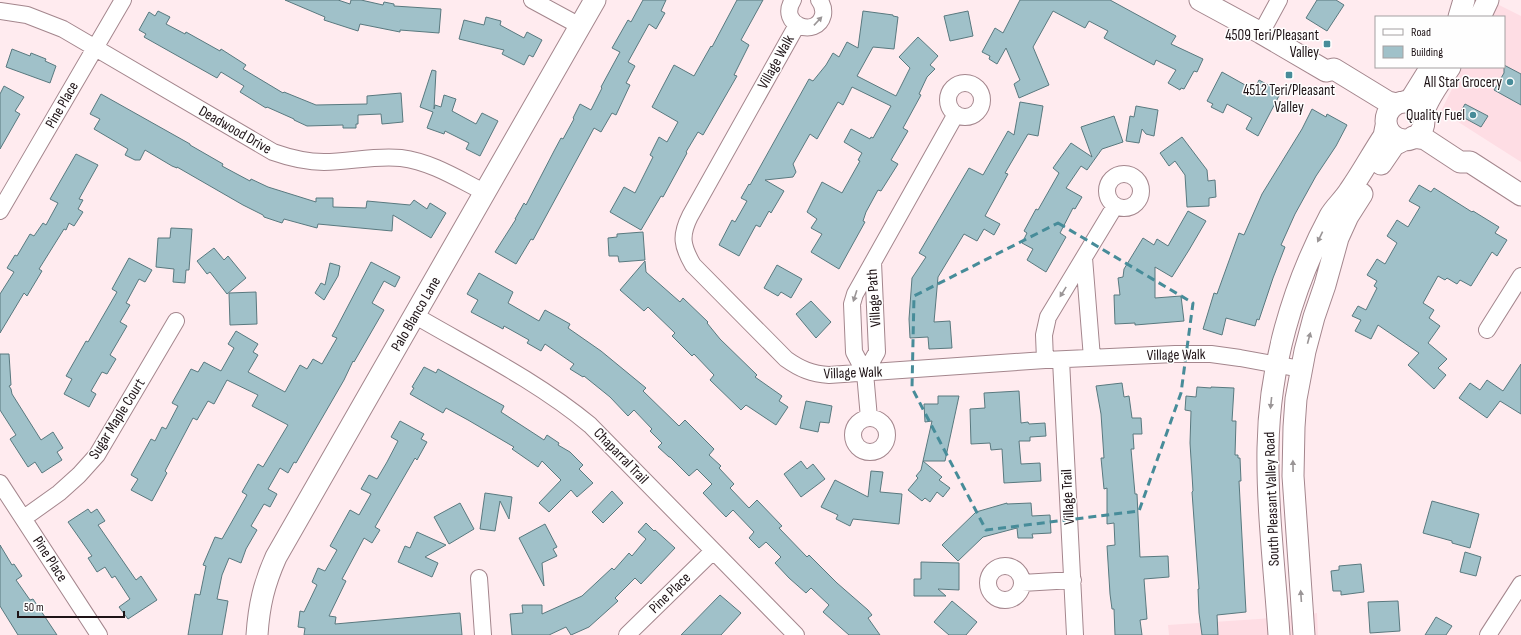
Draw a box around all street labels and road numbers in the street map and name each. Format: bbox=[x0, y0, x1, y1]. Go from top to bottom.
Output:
street label: Village Walk bbox=[753, 31, 799, 92]
street label: Pine Place bbox=[41, 78, 83, 132]
street label: Deadwood Drive bbox=[195, 102, 275, 158]
street label: Village Path bbox=[862, 268, 886, 328]
street label: Palo Blanco Lane bbox=[387, 273, 445, 355]
street label: Village Walk bbox=[1146, 345, 1206, 365]
street label: Village Walk bbox=[823, 362, 883, 384]
street label: Sugar Maple Court bbox=[85, 375, 150, 463]
street label: Chaparral Trail bbox=[589, 424, 653, 488]
street label: South Pleasant Valley Road bbox=[1260, 431, 1284, 567]
street label: Village Trail bbox=[1057, 469, 1079, 525]
street label: Pine Place bbox=[28, 533, 72, 585]
street label: Pine Place bbox=[645, 569, 695, 617]

